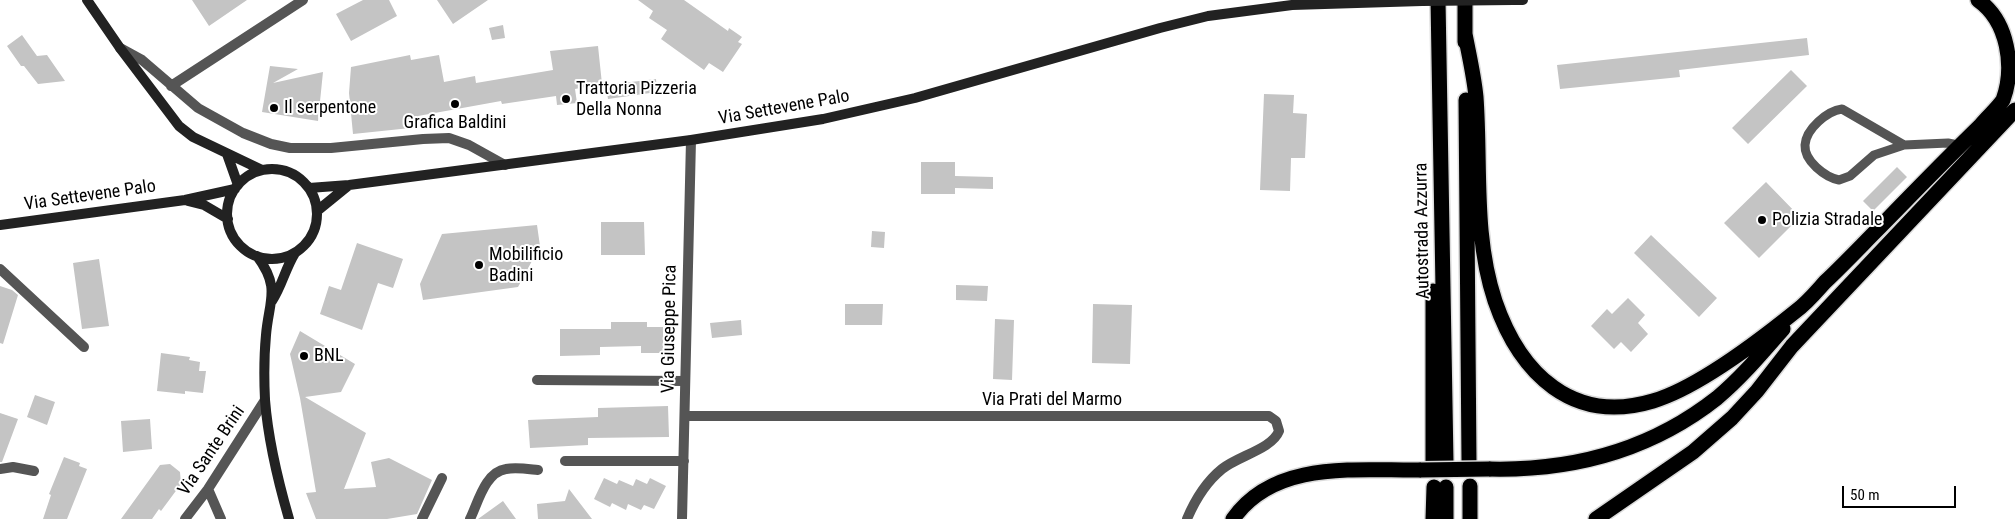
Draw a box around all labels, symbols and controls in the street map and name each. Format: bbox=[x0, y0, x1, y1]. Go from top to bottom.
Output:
place label: Trattoria Pizzeria Della Nonna bbox=[576, 78, 697, 120]
street label: Via Settevene Palo bbox=[717, 86, 851, 130]
marker: Trattoria Pizzeria Della Nonna bbox=[560, 93, 572, 105]
place label: Il serpentone bbox=[284, 97, 376, 119]
marker: Grafica Baldini bbox=[449, 98, 461, 110]
marker: Il serpentone bbox=[268, 102, 280, 114]
place label: Grafica Baldini bbox=[404, 112, 506, 134]
street label: Autostrada Azzurra bbox=[1411, 163, 1435, 299]
street label: Via Settevene Palo bbox=[23, 176, 157, 216]
place label: Polizia Stradale bbox=[1772, 209, 1882, 231]
marker: Polizia Stradale bbox=[1756, 214, 1768, 226]
place label: Mobilificio Badini bbox=[489, 244, 563, 286]
marker: Mobilificio Badini bbox=[473, 259, 485, 271]
street label: Via Giuseppe Pica bbox=[658, 265, 682, 393]
place label: BNL bbox=[314, 345, 344, 367]
marker: BNL bbox=[298, 350, 310, 362]
street label: Via Prati del Marmo bbox=[982, 389, 1122, 411]
street label: Via Sante Brini bbox=[174, 402, 250, 500]
scale bar bbox=[1845, 476, 1959, 508]
text: 50 m bbox=[1850, 486, 1880, 504]

